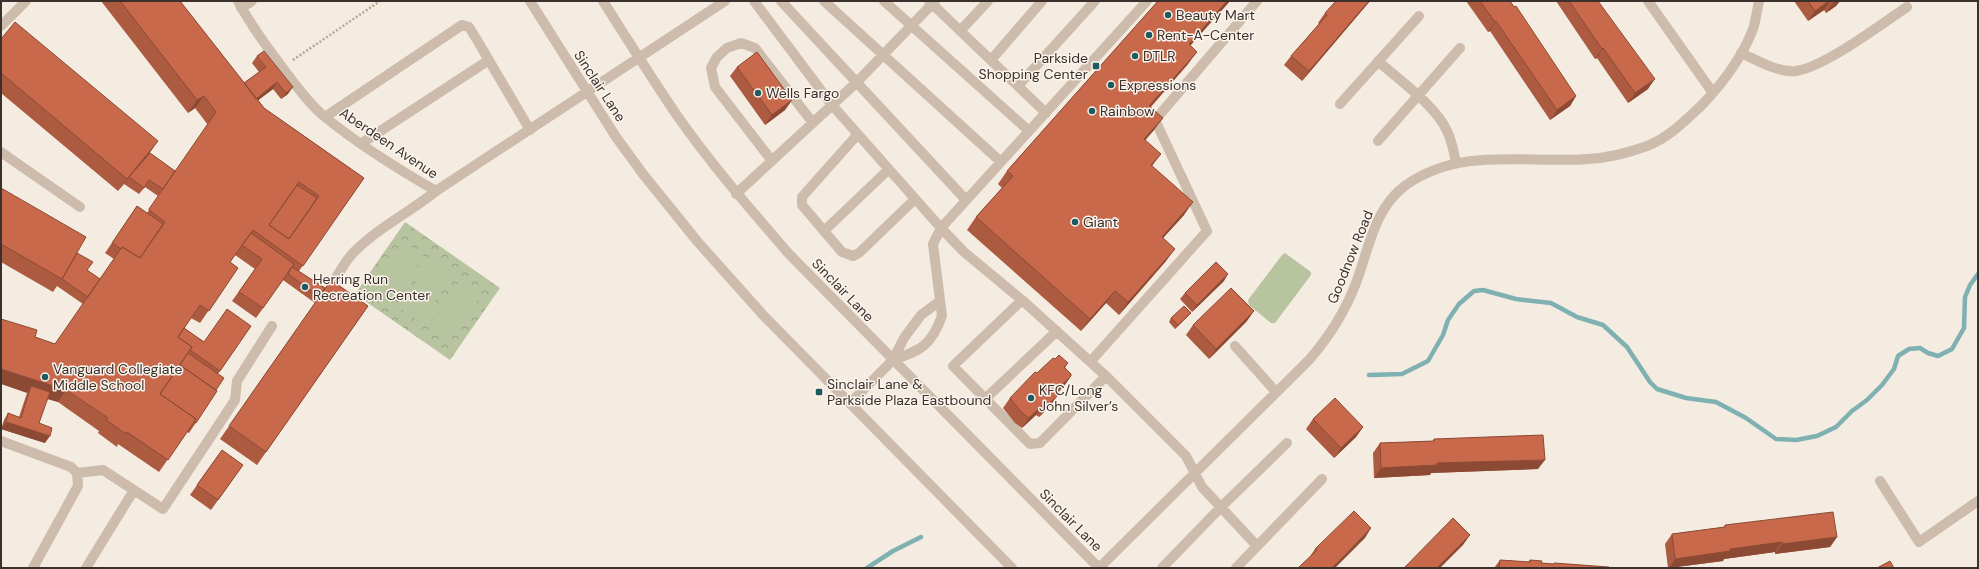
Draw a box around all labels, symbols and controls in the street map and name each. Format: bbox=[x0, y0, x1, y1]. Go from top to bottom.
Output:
place label: Beauty Mart bbox=[1176, 6, 1255, 24]
marker: Beauty Mart bbox=[1163, 10, 1173, 20]
place label: Rent-A-Center bbox=[1157, 26, 1254, 44]
marker: Rent-A-Center bbox=[1144, 30, 1154, 40]
street label: Sinclair Lane bbox=[570, 47, 630, 125]
place label: DTLR bbox=[1143, 47, 1176, 65]
place label: Parkside Shopping Center bbox=[979, 49, 1088, 83]
marker: DTLR bbox=[1130, 51, 1140, 61]
marker: Parkside Shopping Center bbox=[1091, 61, 1101, 71]
place label: Expressions bbox=[1119, 76, 1196, 94]
marker: Expressions bbox=[1106, 80, 1116, 90]
place label: Wells Fargo bbox=[766, 84, 839, 102]
marker: Wells Fargo bbox=[753, 88, 763, 98]
place label: Rainbow bbox=[1100, 102, 1155, 120]
street label: Aberdeen Avenue bbox=[336, 103, 442, 183]
marker: Rainbow bbox=[1087, 106, 1097, 116]
street label: Goodnow Road bbox=[1323, 208, 1377, 306]
place label: Giant bbox=[1083, 213, 1118, 231]
marker: Giant bbox=[1070, 217, 1080, 227]
street label: Sinclair Lane bbox=[808, 254, 878, 326]
place label: Herring Run Recreation Center bbox=[313, 270, 431, 304]
marker: Herring Run Recreation Center bbox=[300, 282, 310, 292]
place label: Vanguard Collegiate Middle School bbox=[53, 360, 182, 394]
marker: Vanguard Collegiate Middle School bbox=[40, 372, 50, 382]
place label: Sinclair Lane & Parkside Plaza Eastbound bbox=[827, 375, 991, 409]
place label: KFC/Long John Silver’s bbox=[1039, 381, 1118, 415]
marker: Sinclair Lane & Parkside Plaza Eastbound bbox=[814, 387, 824, 397]
marker: KFC/Long John Silver’s bbox=[1026, 393, 1036, 403]
street label: Sinclair Lane bbox=[1036, 485, 1106, 555]

